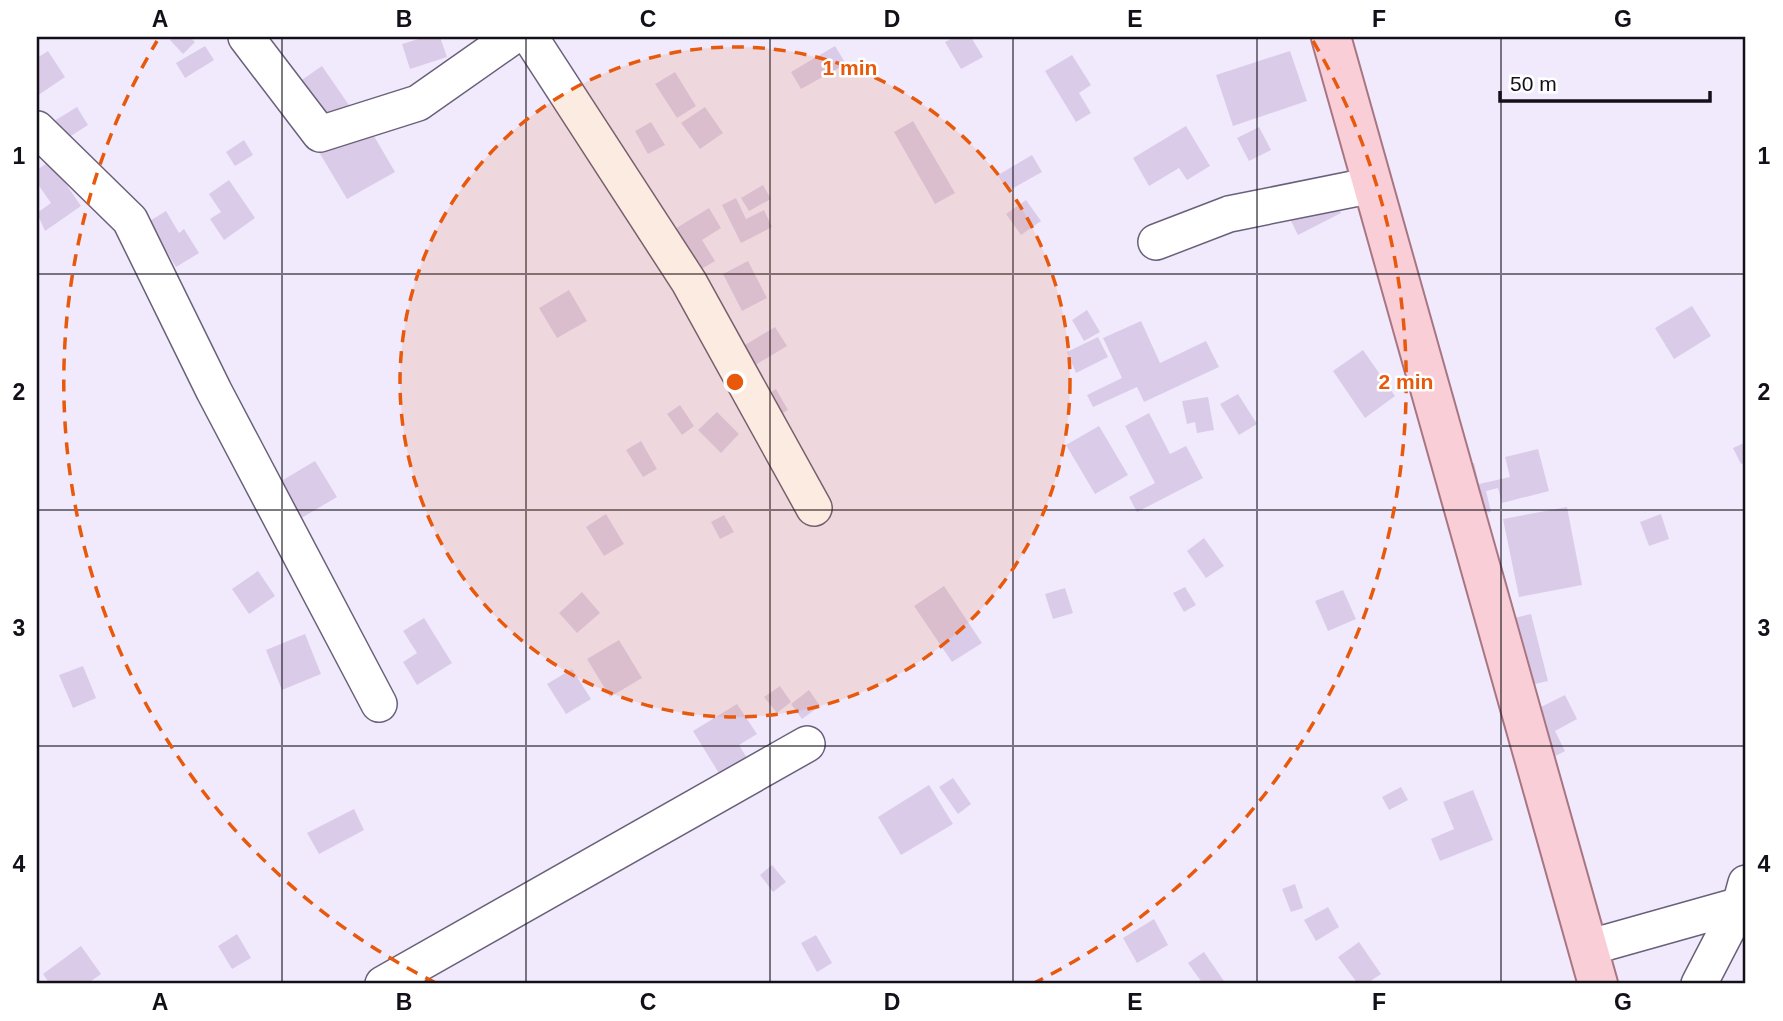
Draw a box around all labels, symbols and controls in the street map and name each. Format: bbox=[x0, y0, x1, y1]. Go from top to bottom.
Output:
text: A bbox=[152, 6, 168, 32]
text: B bbox=[396, 6, 412, 32]
text: C bbox=[640, 6, 656, 32]
text: D bbox=[884, 6, 900, 32]
text: E bbox=[1127, 6, 1143, 32]
text: F bbox=[1372, 6, 1386, 32]
text: G bbox=[1614, 6, 1632, 32]
text: 1 min bbox=[823, 56, 877, 79]
scale bar bbox=[1500, 60, 1710, 104]
text: 50 m bbox=[1510, 72, 1557, 95]
text: 1 bbox=[13, 143, 26, 169]
text: 1 bbox=[1758, 143, 1771, 169]
centre of rings bbox=[723, 370, 747, 394]
text: 2 min bbox=[1379, 370, 1433, 393]
text: 2 bbox=[13, 379, 25, 405]
text: 2 bbox=[1758, 379, 1770, 405]
text: 3 bbox=[13, 615, 25, 641]
text: 3 bbox=[1758, 615, 1770, 641]
text: 4 bbox=[13, 851, 26, 877]
text: 4 bbox=[1758, 851, 1771, 877]
text: A bbox=[152, 989, 168, 1015]
text: B bbox=[396, 989, 412, 1015]
text: C bbox=[640, 989, 656, 1015]
text: D bbox=[884, 989, 900, 1015]
text: E bbox=[1127, 989, 1143, 1015]
text: F bbox=[1372, 989, 1386, 1015]
text: G bbox=[1614, 989, 1632, 1015]

